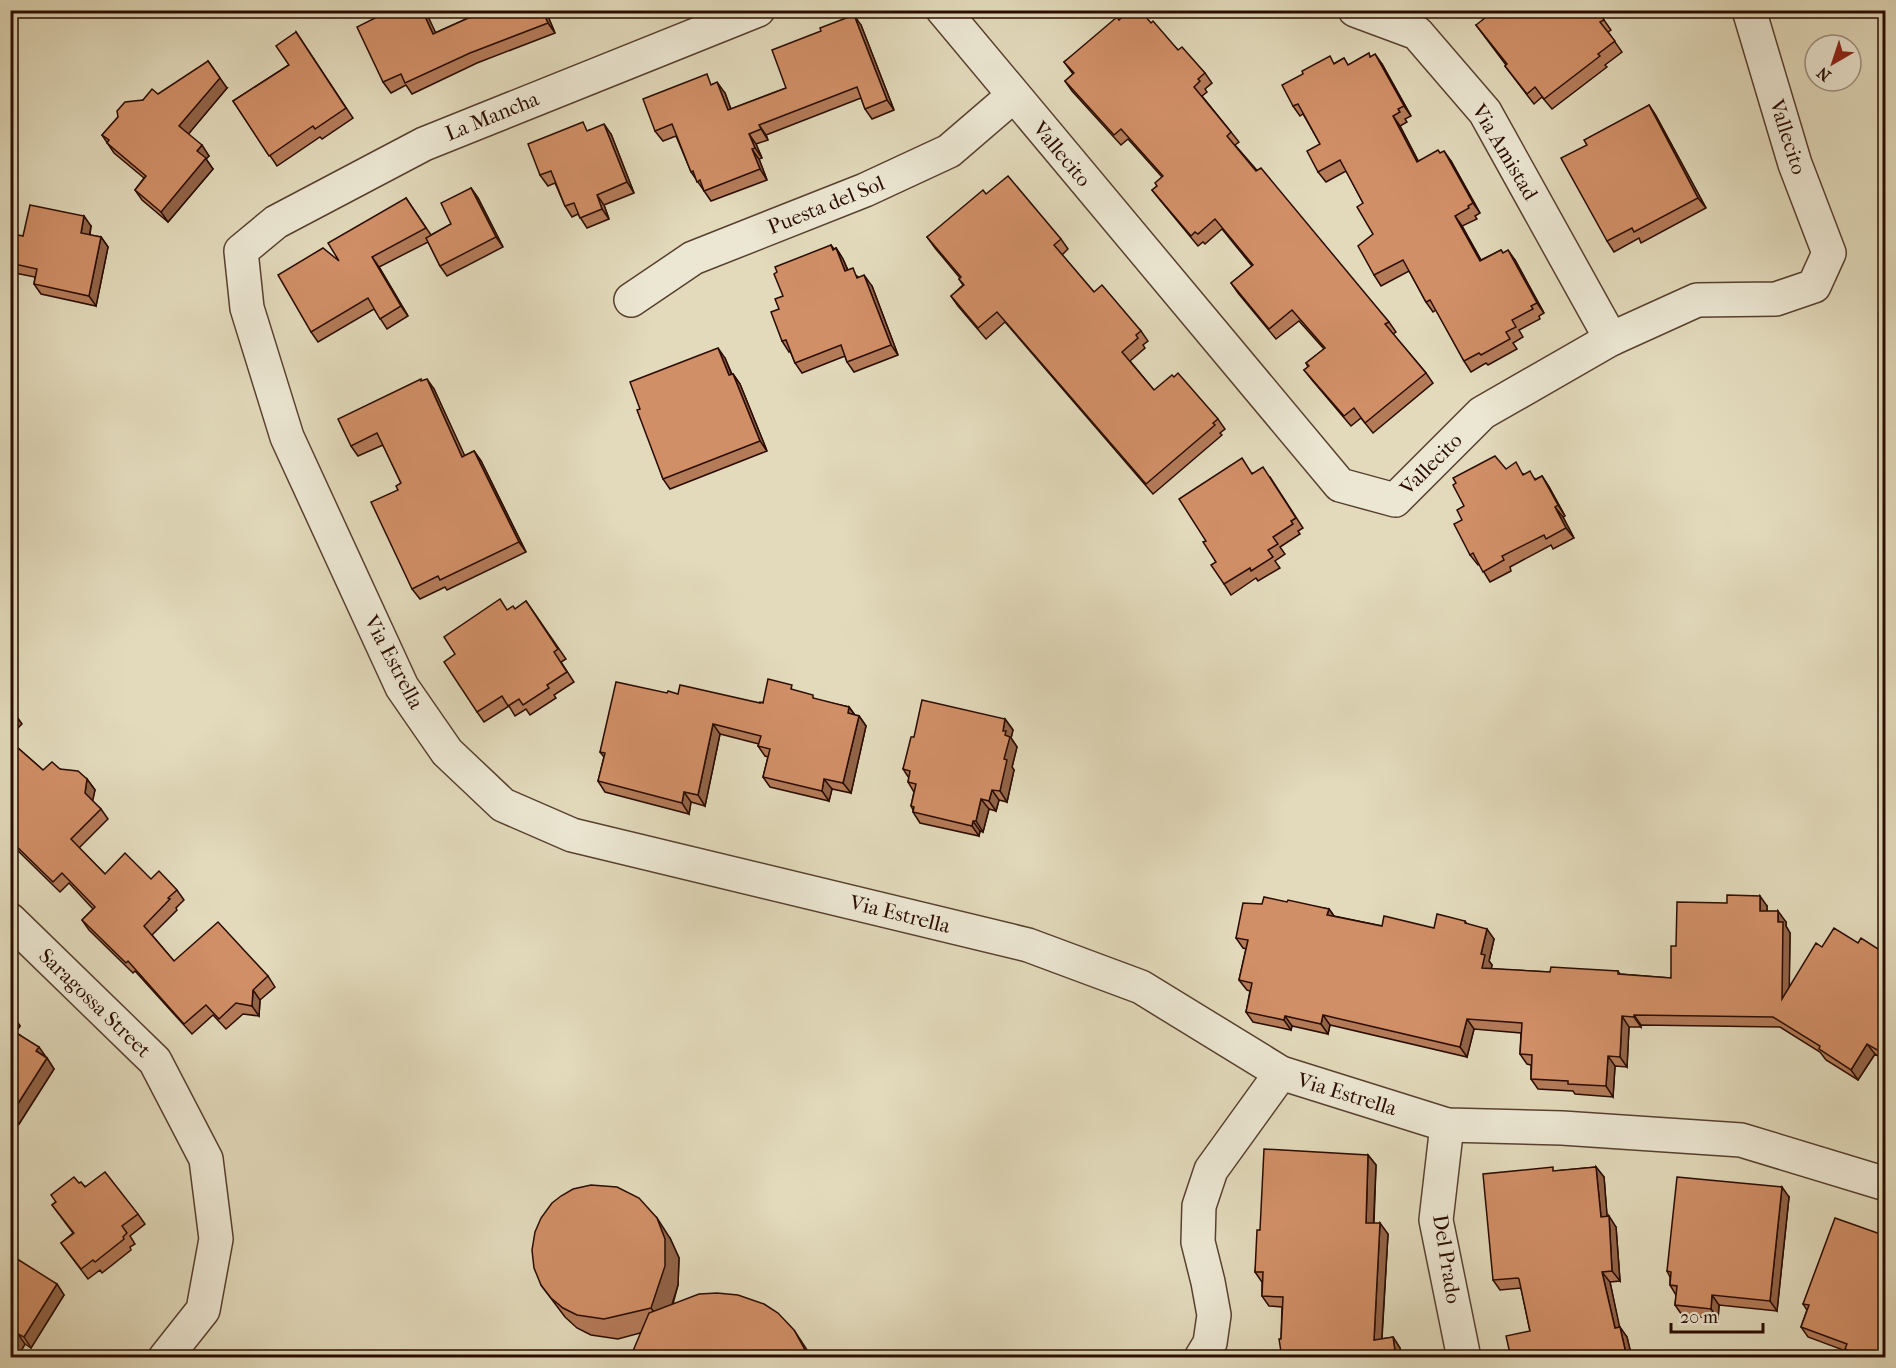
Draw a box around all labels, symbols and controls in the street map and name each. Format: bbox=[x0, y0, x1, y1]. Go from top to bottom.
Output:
north arrow bbox=[1803, 33, 1863, 93]
text: N bbox=[1813, 63, 1835, 85]
street label: La Mancha bbox=[442, 86, 542, 146]
street label: Vallecito bbox=[1764, 96, 1811, 178]
street label: Via Amistad bbox=[1466, 99, 1543, 205]
street label: Vallecito bbox=[1027, 116, 1096, 191]
street label: Puesta del Sol bbox=[764, 171, 888, 239]
street label: Vallecito bbox=[1394, 428, 1467, 501]
street label: Via Estrella bbox=[359, 610, 429, 713]
street label: Via Estrella bbox=[846, 890, 953, 938]
street label: Saragossa Street bbox=[34, 944, 156, 1063]
street label: Via Estrella bbox=[1294, 1067, 1400, 1121]
street label: Del Prado bbox=[1428, 1213, 1466, 1305]
scale bar bbox=[1671, 1296, 1762, 1334]
text: 20 m bbox=[1680, 1307, 1718, 1328]

